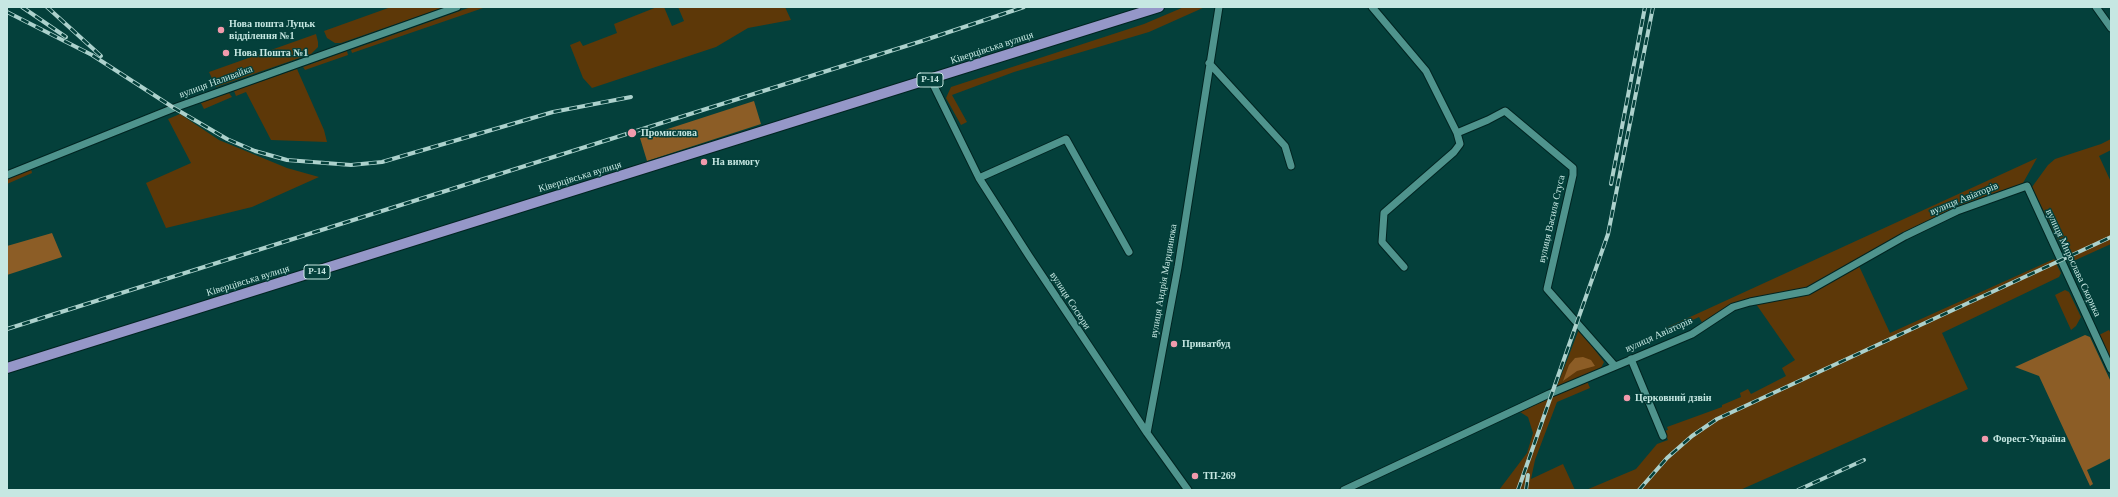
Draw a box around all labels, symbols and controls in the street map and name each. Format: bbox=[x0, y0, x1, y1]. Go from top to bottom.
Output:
place label: Нова пошта Луцьк відділення №1 bbox=[229, 18, 315, 42]
marker: Нова пошта Луцьк відділення №1 bbox=[216, 25, 226, 35]
street label: Ківерцівська вулиця bbox=[949, 29, 1035, 67]
place label: Нова Пошта №1 bbox=[234, 47, 308, 59]
marker: Нова Пошта №1 bbox=[221, 48, 231, 58]
street label: вулиця Наливайка bbox=[178, 63, 254, 101]
road number: Р-14 bbox=[917, 73, 943, 87]
marker: Промислова bbox=[626, 127, 638, 139]
place label: Промислова bbox=[641, 127, 697, 139]
place label: На вимогу bbox=[712, 156, 760, 168]
marker: На вимогу bbox=[699, 157, 709, 167]
street label: Ківерцівська вулиця bbox=[537, 159, 623, 195]
street label: вулиця Василя Стуса bbox=[1536, 174, 1568, 264]
street label: вулиця Авіаторів bbox=[1928, 180, 2000, 218]
street label: вулиця Мирослава Скорика bbox=[2043, 207, 2103, 319]
street label: вулиця Андрія Марцинюка bbox=[1148, 223, 1180, 339]
street label: Ківерцівська вулиця bbox=[205, 263, 291, 299]
road number: Р-14 bbox=[304, 265, 330, 279]
street label: вулиця Сосюри bbox=[1047, 270, 1093, 332]
street label: вулиця Авіаторів bbox=[1624, 315, 1694, 355]
place label: Приватбуд bbox=[1182, 338, 1230, 350]
marker: Приватбуд bbox=[1169, 339, 1179, 349]
place label: Церковний дзвін bbox=[1635, 392, 1711, 404]
marker: Церковний дзвін bbox=[1622, 393, 1632, 403]
place label: Форест-Україна bbox=[1993, 433, 2066, 445]
marker: Форест-Україна bbox=[1980, 434, 1990, 444]
place label: ТП-269 bbox=[1203, 470, 1236, 482]
marker: ТП-269 bbox=[1190, 471, 1200, 481]

